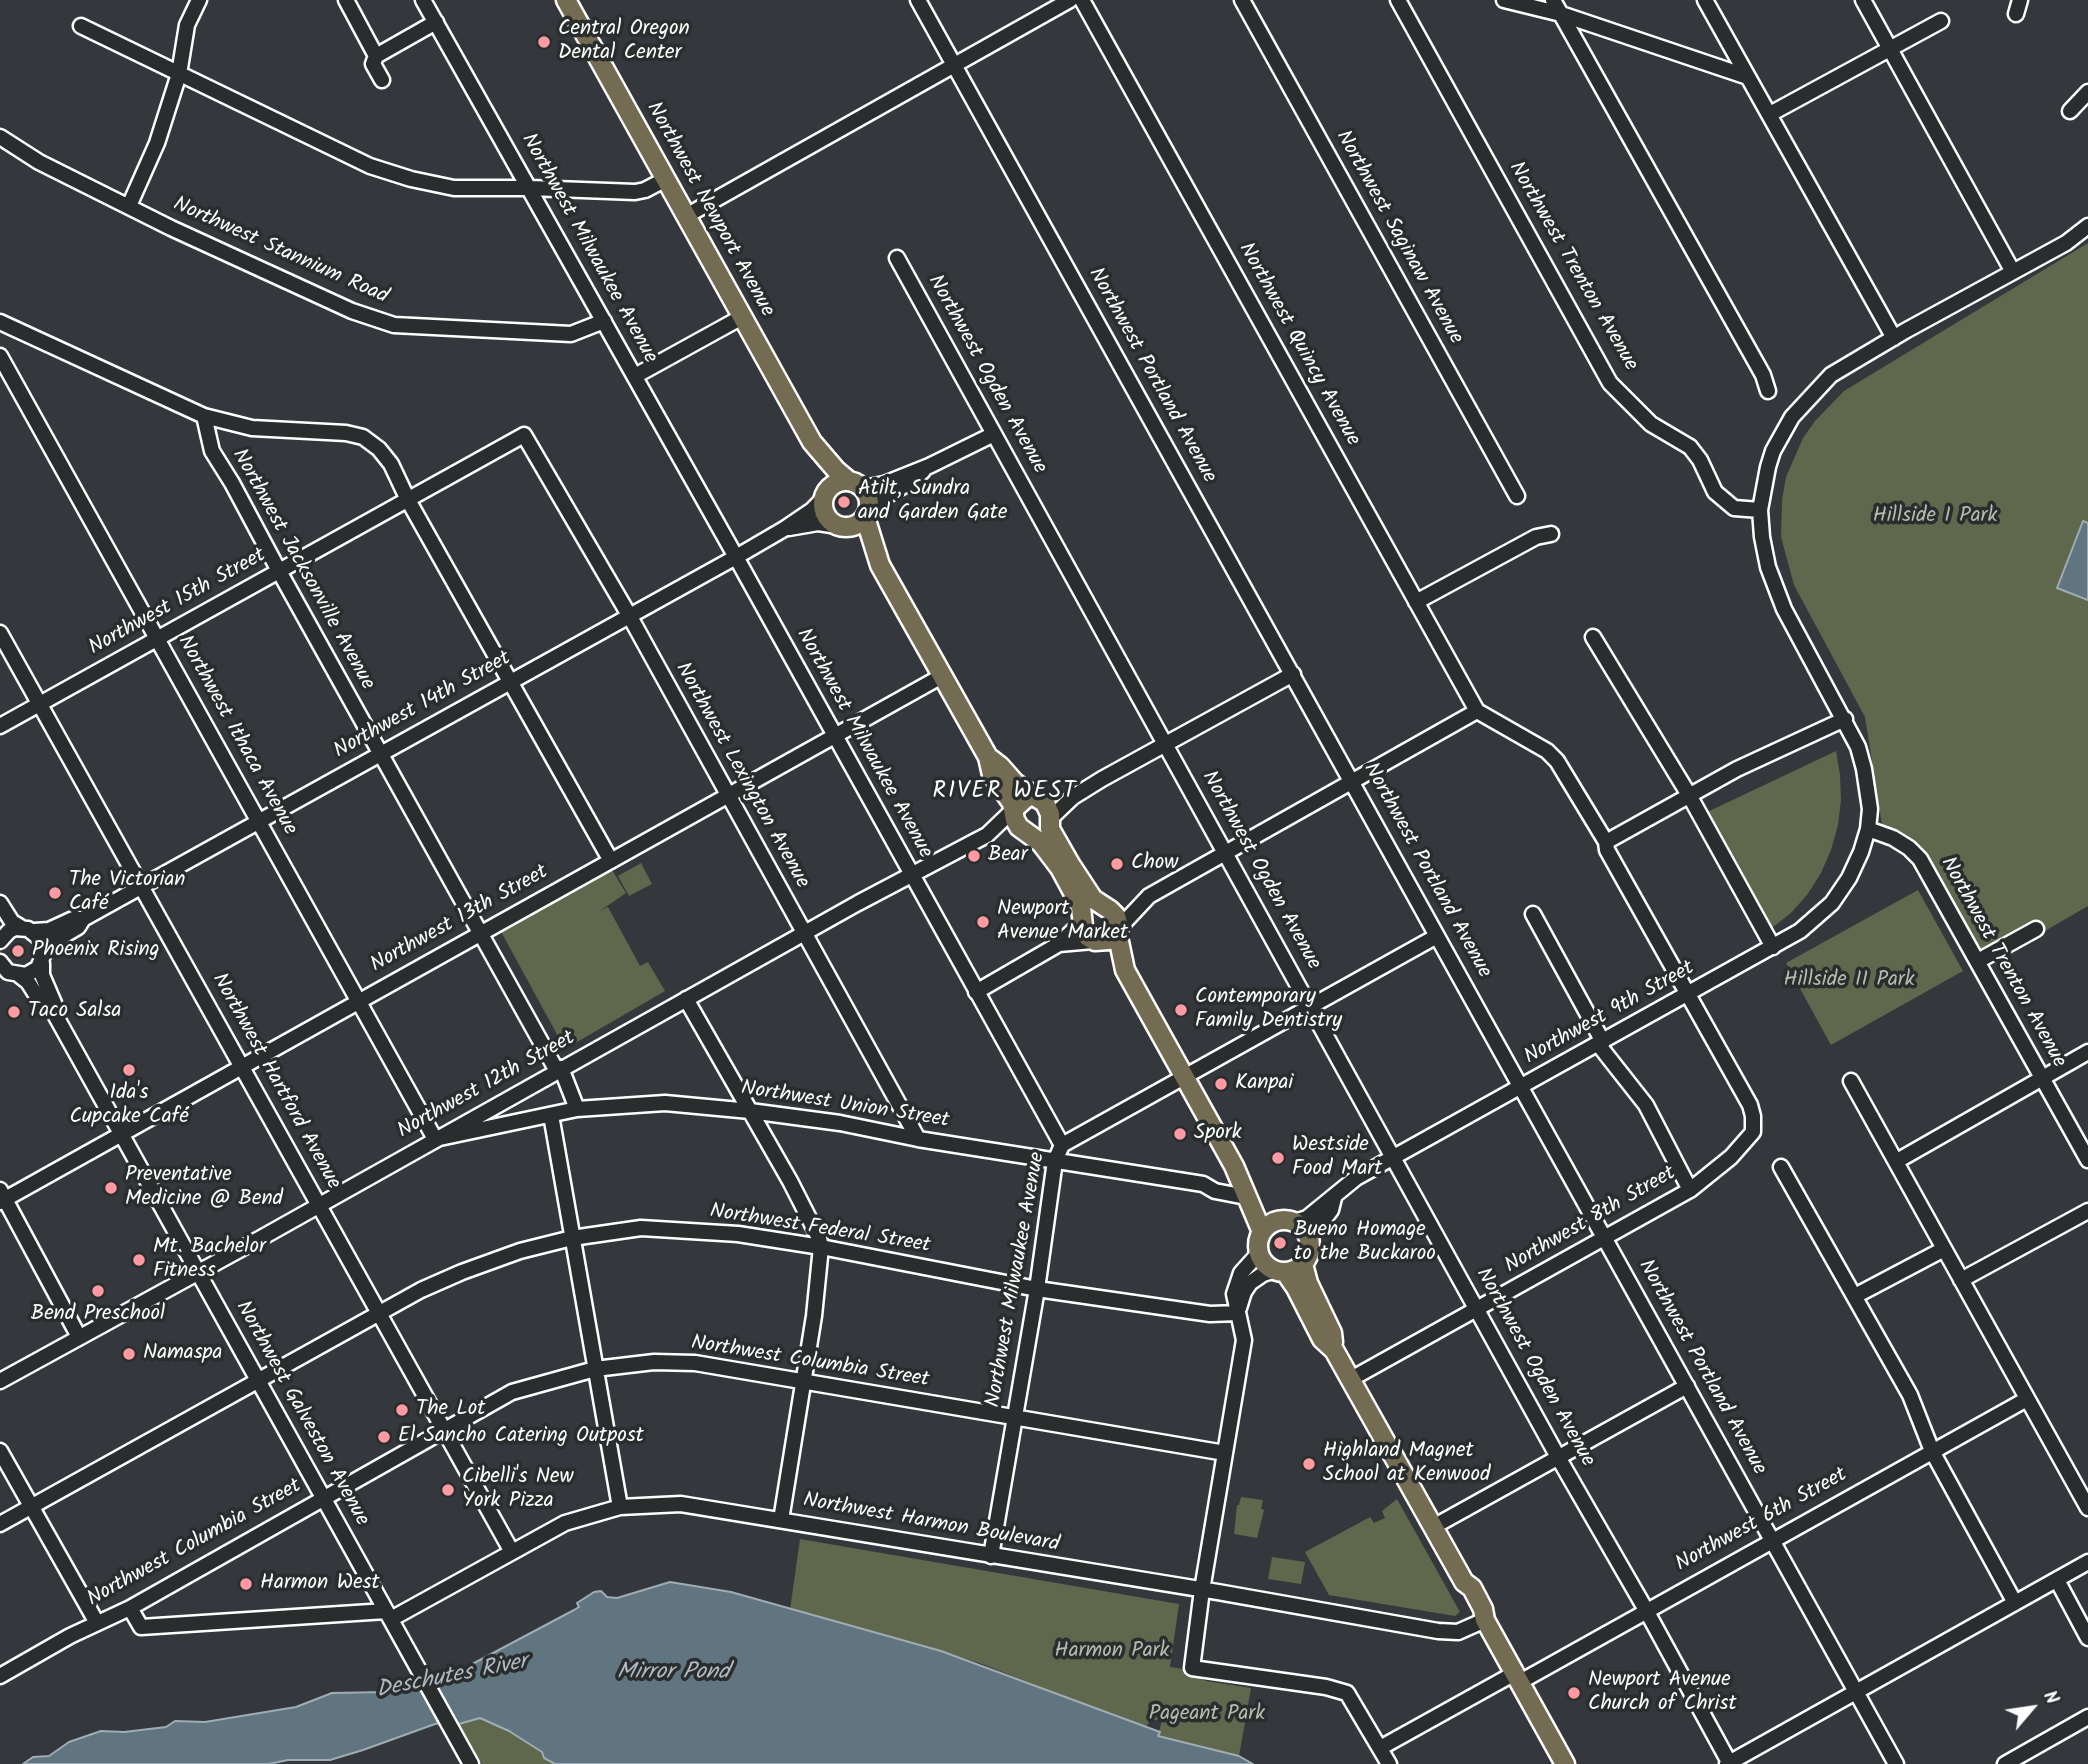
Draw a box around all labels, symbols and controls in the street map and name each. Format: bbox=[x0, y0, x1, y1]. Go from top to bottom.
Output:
place label: Central Oregon Dental Center bbox=[558, 17, 690, 67]
marker: Central Oregon Dental Center bbox=[536, 34, 552, 50]
street label: Northwest Newport Avenue bbox=[639, 98, 779, 322]
street label: Northwest Saginaw Avenue bbox=[1329, 127, 1467, 349]
street label: Northwest Milwaukee Avenue bbox=[514, 130, 662, 368]
street label: Northwest Trenton Avenue bbox=[1502, 158, 1642, 376]
street label: Northwest Stannium Road bbox=[168, 193, 392, 311]
street label: Northwest Quincy Avenue bbox=[1232, 239, 1364, 451]
street label: Northwest Portland Avenue bbox=[1081, 264, 1221, 488]
street label: Northwest Ogden Avenue bbox=[921, 271, 1051, 479]
street label: Northwest Jacksonville Avenue bbox=[225, 445, 379, 695]
place label: Atilt, Sundra and Garden Gate bbox=[858, 477, 1007, 527]
marker: Atilt, Sundra and Garden Gate bbox=[836, 494, 852, 510]
park label: Hillside I Park bbox=[1873, 504, 1997, 530]
street label: Northwest 15th Street bbox=[85, 544, 271, 662]
street label: Northwest Milwaukee Avenue bbox=[789, 625, 937, 863]
street label: Northwest Ithaca Avenue bbox=[171, 632, 301, 840]
street label: Northwest 14th Street bbox=[330, 647, 516, 765]
street label: Northwest Lexington Avenue bbox=[668, 659, 814, 893]
street label: Northwest Portland Avenue bbox=[1356, 759, 1496, 983]
street label: Northwest Ogden Avenue bbox=[1195, 767, 1325, 975]
district label: RIVER WEST bbox=[934, 779, 1076, 807]
place label: Bear bbox=[988, 843, 1028, 869]
marker: Bear bbox=[966, 848, 982, 864]
place label: Chow bbox=[1131, 851, 1178, 877]
street label: Northwest Trenton Avenue bbox=[1934, 853, 2070, 1073]
marker: Chow bbox=[1109, 856, 1125, 872]
street label: Northwest 13th Street bbox=[367, 861, 553, 979]
place label: The Victorian Café bbox=[69, 868, 186, 918]
marker: The Victorian Café bbox=[47, 885, 63, 901]
place label: Newport Avenue Market bbox=[997, 897, 1128, 947]
marker: Newport Avenue Market bbox=[975, 914, 991, 930]
place label: Phoenix Rising bbox=[32, 938, 160, 964]
marker: Phoenix Rising bbox=[10, 943, 26, 959]
street label: Northwest 9th Street bbox=[1521, 957, 1699, 1071]
park label: Hillside II Park bbox=[1783, 968, 1915, 994]
street label: Northwest Hartford Avenue bbox=[205, 970, 345, 1194]
place label: Contemporary Family Dentistry bbox=[1195, 985, 1342, 1035]
place label: Taco Salsa bbox=[28, 999, 121, 1025]
marker: Contemporary Family Dentistry bbox=[1173, 1002, 1189, 1018]
marker: Taco Salsa bbox=[6, 1004, 22, 1020]
street label: Northwest 12th Street bbox=[394, 1027, 580, 1145]
marker: Ida's Cupcake Café bbox=[121, 1062, 137, 1078]
place label: Kanpai bbox=[1235, 1071, 1293, 1097]
marker: Kanpai bbox=[1213, 1076, 1229, 1092]
street label: Northwest Union Street bbox=[739, 1077, 951, 1135]
place label: Ida's Cupcake Café bbox=[69, 1081, 189, 1131]
place label: Spork bbox=[1194, 1121, 1242, 1147]
marker: Spork bbox=[1172, 1126, 1188, 1142]
place label: Westside Food Mart bbox=[1292, 1133, 1382, 1183]
street label: Northwest Milwaukee Avenue bbox=[982, 1150, 1052, 1410]
marker: Westside Food Mart bbox=[1270, 1150, 1286, 1166]
street label: Northwest 8th Street bbox=[1501, 1162, 1681, 1280]
place label: Preventative Medicine @ Bend bbox=[125, 1163, 283, 1213]
marker: Preventative Medicine @ Bend bbox=[103, 1180, 119, 1196]
street label: Northwest Federal Street bbox=[708, 1200, 932, 1260]
place label: Bueno Homage to the Buckaroo bbox=[1294, 1218, 1436, 1268]
place label: Mt. Bachelor Fitness bbox=[153, 1235, 266, 1285]
marker: Bueno Homage to the Buckaroo bbox=[1272, 1235, 1288, 1251]
marker: Mt. Bachelor Fitness bbox=[131, 1252, 147, 1268]
street label: Northwest Portland Avenue bbox=[1631, 1256, 1771, 1480]
street label: Northwest Ogden Avenue bbox=[1469, 1264, 1599, 1472]
marker: Bend Preschool bbox=[90, 1283, 106, 1299]
street label: Northwest Galveston Avenue bbox=[229, 1297, 373, 1531]
place label: Bend Preschool bbox=[31, 1302, 165, 1328]
street label: Northwest Columbia Street bbox=[689, 1332, 931, 1394]
place label: Namaspa bbox=[143, 1341, 222, 1367]
marker: Namaspa bbox=[121, 1346, 137, 1362]
place label: The Lot bbox=[416, 1397, 485, 1423]
marker: The Lot bbox=[394, 1402, 410, 1418]
place label: El Sancho Catering Outpost bbox=[398, 1424, 644, 1450]
marker: El Sancho Catering Outpost bbox=[376, 1429, 392, 1445]
place label: Highland Magnet School at Kenwood bbox=[1323, 1439, 1490, 1489]
marker: Highland Magnet School at Kenwood bbox=[1301, 1456, 1317, 1472]
street label: Northwest 6th Street bbox=[1672, 1463, 1852, 1579]
place label: Cibelli's New York Pizza bbox=[462, 1465, 574, 1515]
street label: Northwest Columbia Street bbox=[84, 1475, 306, 1613]
marker: Cibelli's New York Pizza bbox=[440, 1482, 456, 1498]
street label: Northwest Harmon Boulevard bbox=[801, 1489, 1061, 1559]
place label: Harmon West bbox=[260, 1571, 380, 1597]
marker: Harmon West bbox=[238, 1576, 254, 1592]
park label: Harmon Park bbox=[1055, 1639, 1169, 1665]
water label: Deschutes River bbox=[374, 1650, 530, 1706]
water label: Mirror Pond bbox=[617, 1660, 729, 1688]
place label: Newport Avenue Church of Christ bbox=[1588, 1668, 1737, 1718]
north arrow bbox=[1997, 1673, 2067, 1743]
marker: Newport Avenue Church of Christ bbox=[1566, 1685, 1582, 1701]
text: N bbox=[2034, 1685, 2066, 1710]
park label: Pageant Park bbox=[1149, 1702, 1265, 1728]

